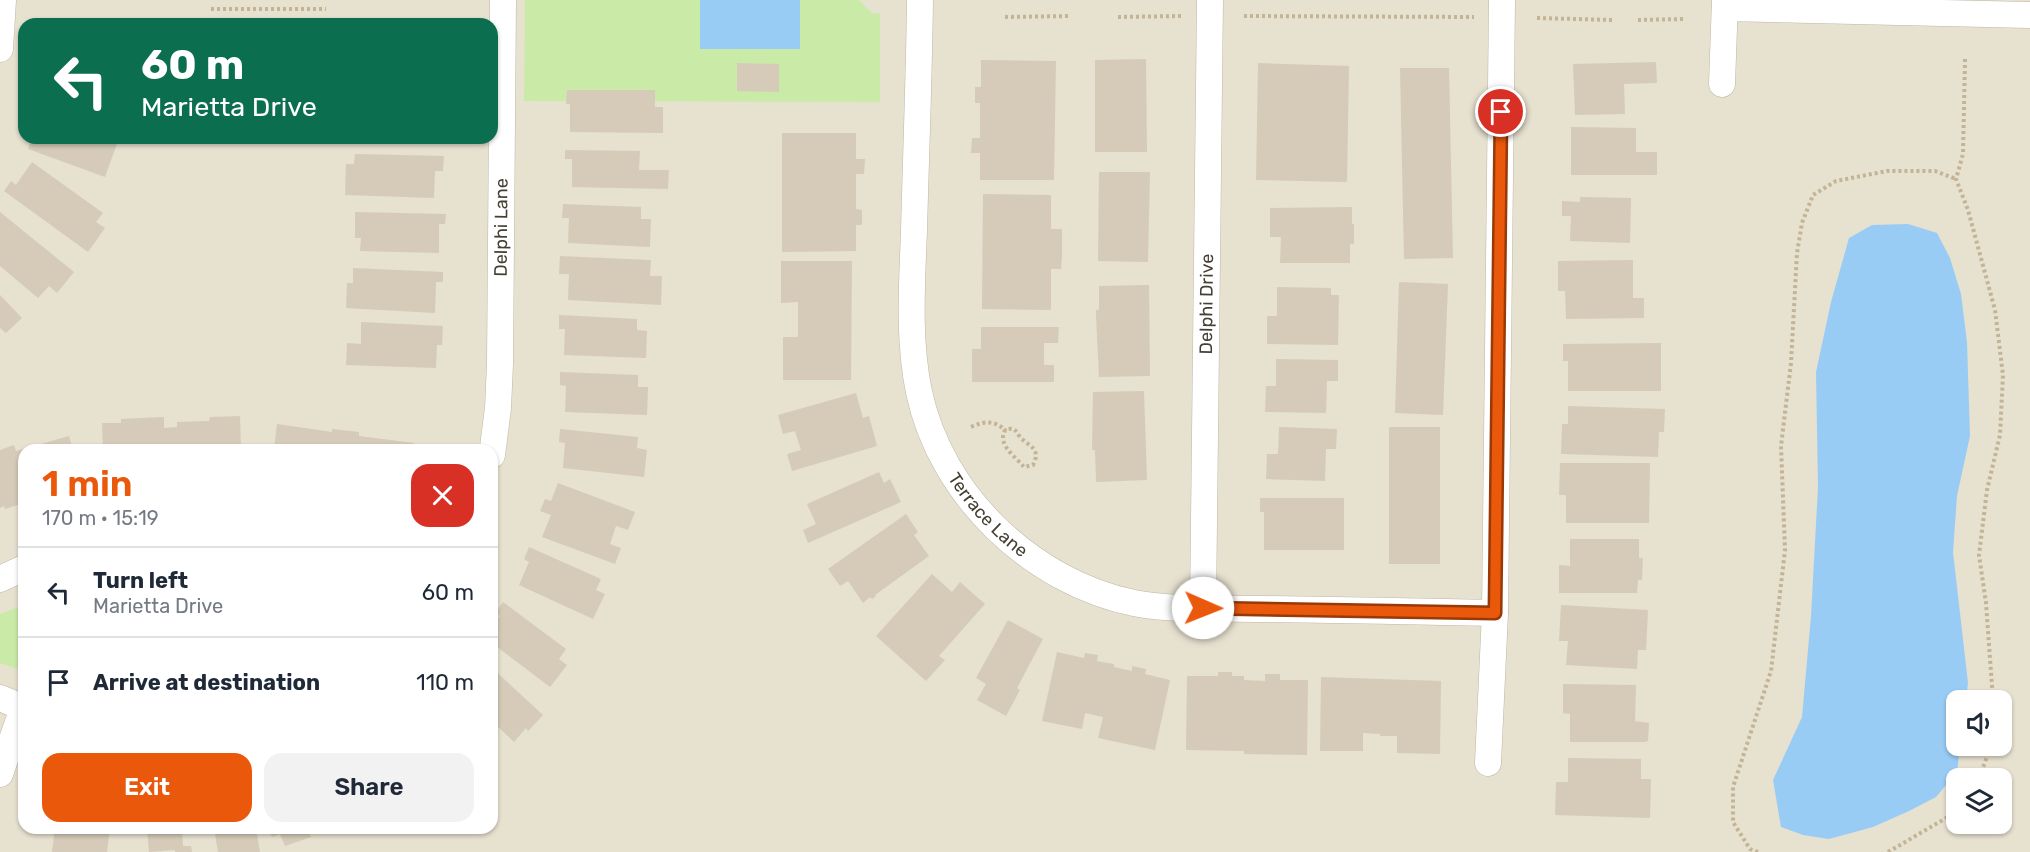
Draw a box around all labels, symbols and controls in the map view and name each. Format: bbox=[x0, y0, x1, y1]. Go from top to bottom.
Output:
text: 60 m bbox=[141, 40, 244, 90]
icon: left bbox=[42, 42, 120, 120]
pin bbox=[1475, 86, 1526, 137]
text: Marietta Drive bbox=[141, 91, 317, 123]
icon: arrive bbox=[1484, 95, 1517, 128]
street label: Delphi Lane bbox=[490, 178, 513, 277]
street label: Delphi Drive bbox=[1195, 254, 1218, 354]
text: 1 min bbox=[42, 462, 133, 505]
button: close bbox=[411, 464, 474, 527]
street label: Terrace Lane bbox=[943, 469, 1032, 562]
text: 170 m · 15:19 bbox=[42, 506, 159, 530]
text: Turn left bbox=[93, 567, 188, 594]
icon: left bbox=[42, 576, 75, 609]
position arrow bbox=[1171, 576, 1235, 640]
text: 60 m bbox=[422, 579, 474, 606]
text: Marietta Drive bbox=[93, 594, 223, 618]
icon: arrive bbox=[42, 666, 75, 699]
text: Arrive at destination bbox=[93, 669, 320, 696]
text: 110 m bbox=[416, 669, 474, 696]
map controls bbox=[1946, 690, 2012, 834]
button: sound bbox=[1946, 690, 2012, 756]
button: Exit bbox=[42, 753, 252, 822]
button: Share bbox=[264, 753, 474, 822]
button: layers bbox=[1946, 768, 2012, 834]

